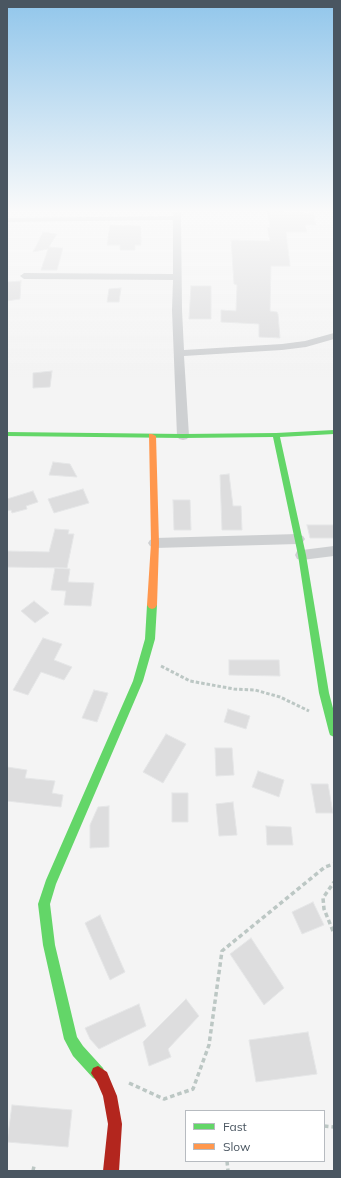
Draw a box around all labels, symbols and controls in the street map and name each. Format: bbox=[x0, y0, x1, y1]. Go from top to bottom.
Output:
legend bbox=[185, 1110, 325, 1162]
text: Fast bbox=[223, 1119, 247, 1134]
text: Slow bbox=[223, 1139, 251, 1154]

